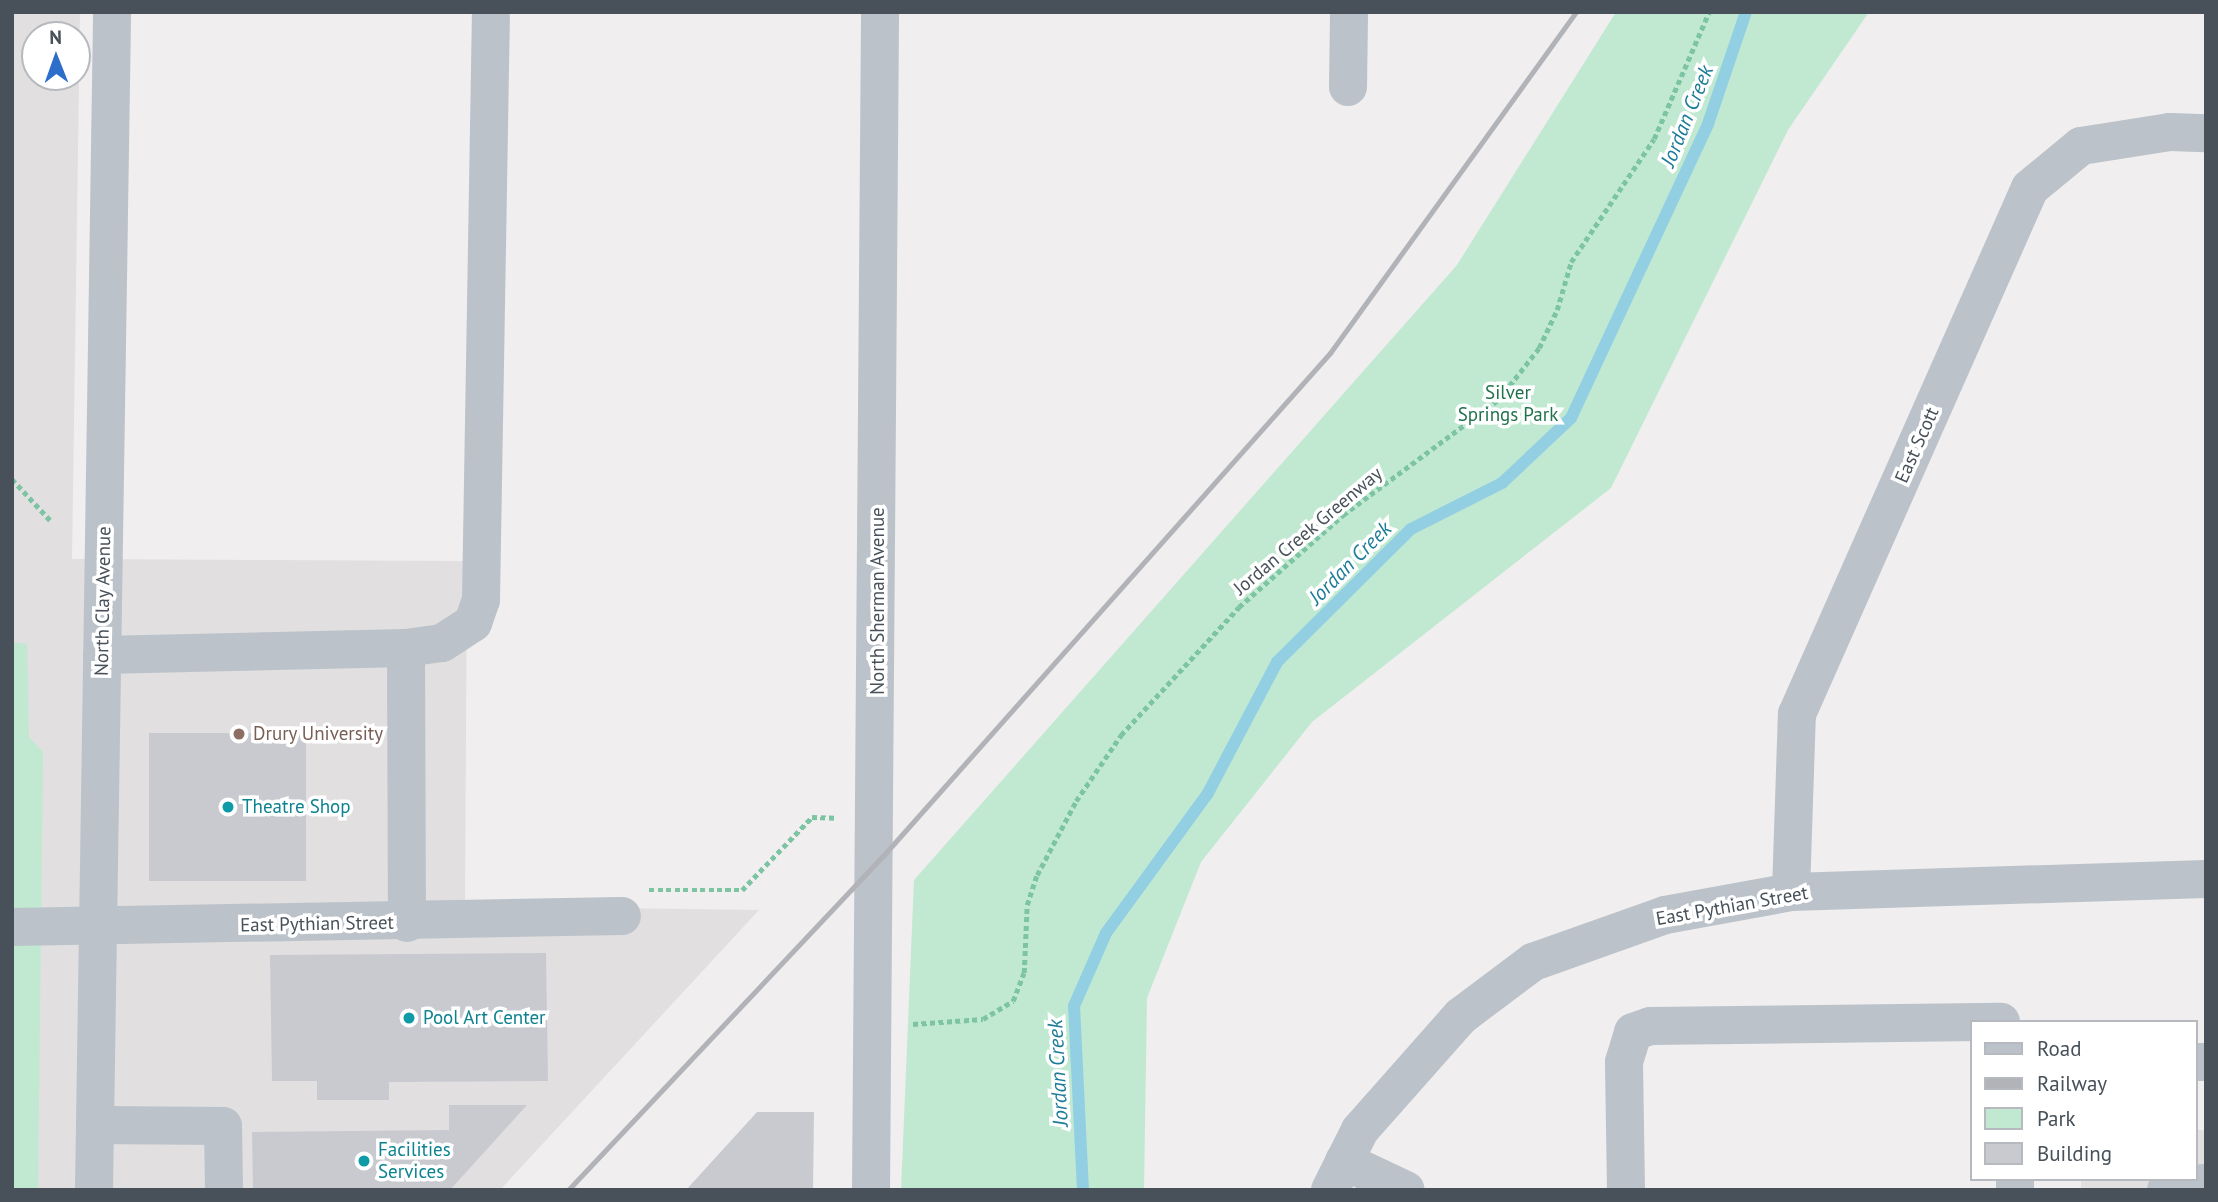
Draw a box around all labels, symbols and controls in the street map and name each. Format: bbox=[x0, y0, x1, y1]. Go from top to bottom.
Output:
north arrow bbox=[21, 21, 91, 91]
text: N bbox=[49, 25, 62, 49]
water label: Jordan Creek bbox=[1655, 62, 1719, 170]
park label: Silver Springs Park bbox=[1458, 382, 1558, 426]
street label: East Scott bbox=[1890, 404, 1944, 486]
street label: Jordan Creek Greenway bbox=[1229, 462, 1387, 600]
street label: North Sherman Avenue bbox=[867, 507, 889, 695]
water label: Jordan Creek bbox=[1303, 516, 1397, 610]
street label: North Clay Avenue bbox=[90, 525, 116, 677]
place label: Drury University bbox=[253, 723, 384, 745]
marker: Drury University bbox=[231, 726, 247, 742]
place label: Theatre Shop bbox=[242, 796, 351, 818]
marker: Theatre Shop bbox=[220, 799, 236, 815]
street label: East Pythian Street bbox=[1654, 881, 1810, 931]
street label: East Pythian Street bbox=[240, 911, 394, 937]
place label: Pool Art Center bbox=[423, 1007, 546, 1029]
marker: Pool Art Center bbox=[401, 1010, 417, 1026]
water label: Jordan Creek bbox=[1043, 1019, 1073, 1127]
legend bbox=[1969, 1020, 2197, 1181]
text: Road bbox=[2037, 1035, 2081, 1062]
text: Railway bbox=[2037, 1070, 2107, 1097]
text: Park bbox=[2037, 1105, 2076, 1132]
place label: Facilities Services bbox=[378, 1139, 451, 1183]
text: Building bbox=[2037, 1140, 2112, 1167]
marker: Facilities Services bbox=[356, 1153, 372, 1169]

